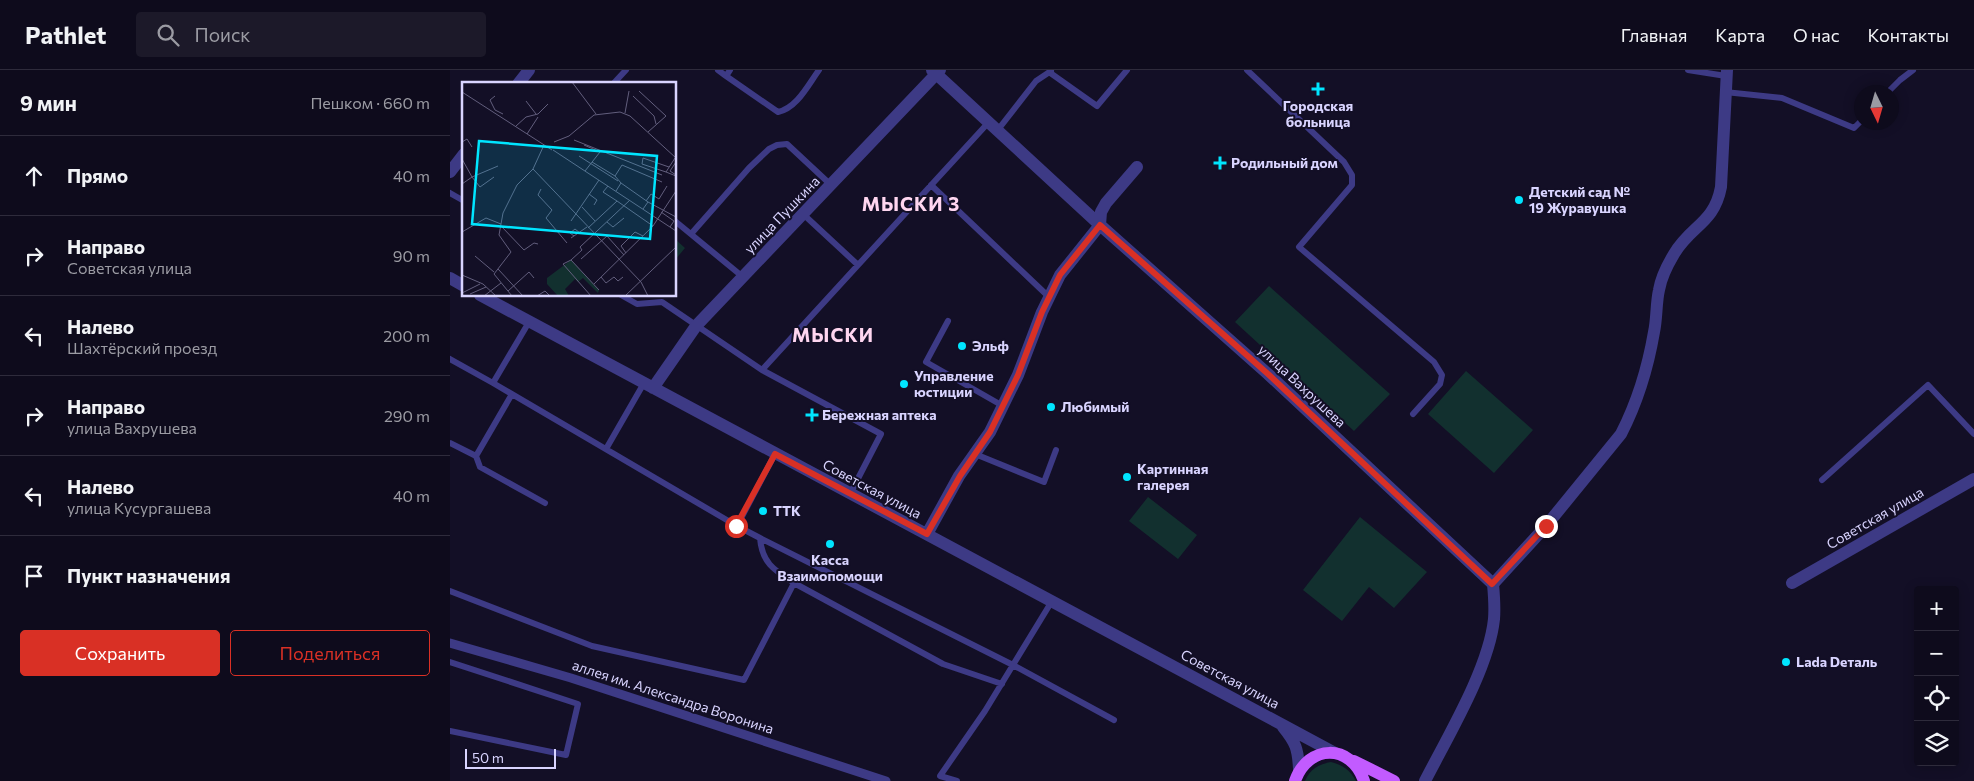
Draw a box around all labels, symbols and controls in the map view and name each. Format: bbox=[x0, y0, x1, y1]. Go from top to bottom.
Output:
search box bbox=[136, 12, 486, 57]
text: Pathlet bbox=[25, 20, 106, 49]
icon: search bbox=[154, 21, 182, 49]
text: Поиск bbox=[194, 23, 250, 46]
text: Главная bbox=[1621, 24, 1687, 46]
text: Карта bbox=[1715, 24, 1765, 46]
text: О нас bbox=[1793, 24, 1840, 46]
text: Контакты bbox=[1868, 24, 1949, 46]
inset map bbox=[462, 82, 676, 296]
marker: Городская больница bbox=[1311, 82, 1325, 96]
north arrow bbox=[1854, 85, 1899, 130]
text: 9 мин bbox=[20, 90, 77, 115]
text: Пешком · 660 m bbox=[310, 93, 430, 112]
place label: Городская больница bbox=[1283, 97, 1353, 130]
place label: Родильный дом bbox=[1231, 154, 1338, 171]
marker: Родильный дом bbox=[1213, 156, 1227, 170]
icon: ahead bbox=[20, 162, 48, 190]
text: Прямо bbox=[67, 164, 128, 187]
text: 40 m bbox=[393, 166, 430, 185]
street label: улица Пушкина bbox=[740, 172, 823, 257]
place label: Детский сад № 19 Журавушка bbox=[1529, 183, 1630, 216]
district label: МЫСКИ 3 bbox=[862, 192, 960, 215]
marker: Детский сад № 19 Журавушка bbox=[1513, 194, 1525, 206]
text: Направо bbox=[67, 235, 145, 258]
icon: right bbox=[20, 242, 48, 270]
text: 90 m bbox=[393, 246, 430, 265]
text: Советская улица bbox=[67, 258, 192, 277]
text: Налево bbox=[67, 315, 134, 338]
icon: left bbox=[20, 322, 48, 350]
district label: МЫСКИ bbox=[792, 323, 874, 346]
text: 200 m bbox=[383, 326, 430, 345]
place label: Эльф bbox=[972, 337, 1009, 354]
text: Шахтёрский проезд bbox=[67, 338, 217, 357]
marker: Эльф bbox=[956, 340, 968, 352]
street label: улица Вахрушева bbox=[1255, 341, 1350, 431]
place label: Управление юстиции bbox=[914, 367, 994, 400]
marker: Управление юстиции bbox=[898, 378, 910, 390]
text: Направо bbox=[67, 395, 145, 418]
place label: Любимый bbox=[1061, 398, 1129, 415]
marker: Любимый bbox=[1045, 401, 1057, 413]
icon: right bbox=[20, 402, 48, 430]
text: 290 m bbox=[384, 406, 430, 425]
place label: Бережная аптека bbox=[822, 406, 937, 423]
marker: Бережная аптека bbox=[806, 409, 818, 421]
text: улица Вахрушева bbox=[67, 418, 197, 437]
street label: Советская улица bbox=[820, 455, 924, 522]
place label: Картинная галерея bbox=[1137, 460, 1208, 493]
marker: Картинная галерея bbox=[1121, 471, 1133, 483]
text: Налево bbox=[67, 475, 134, 498]
icon: left bbox=[20, 482, 48, 510]
street label: Советская улица bbox=[1823, 483, 1926, 552]
text: 40 m bbox=[393, 486, 430, 505]
text: улица Кусургашева bbox=[67, 498, 211, 517]
place label: ТТК bbox=[773, 502, 801, 519]
marker: ТТК bbox=[757, 505, 769, 517]
route start bbox=[725, 515, 748, 538]
route end bbox=[1535, 515, 1558, 538]
marker: Касса Взаимопомощи bbox=[824, 538, 836, 550]
place label: Касса Взаимопомощи bbox=[777, 551, 883, 584]
icon: arrive bbox=[20, 562, 48, 590]
text: Пункт назначения bbox=[67, 564, 230, 587]
map controls bbox=[1914, 586, 1959, 766]
button: + bbox=[1914, 586, 1959, 631]
button: Сохранить bbox=[20, 630, 220, 676]
button: Поделиться bbox=[230, 630, 430, 676]
button: − bbox=[1914, 631, 1959, 676]
street label: Советская улица bbox=[1178, 645, 1282, 712]
place label: Lada Dеталь bbox=[1796, 653, 1878, 670]
street label: аллея им. Александра Воронина bbox=[570, 656, 776, 737]
marker: Lada Dеталь bbox=[1780, 656, 1792, 668]
button: locate bbox=[1914, 676, 1959, 721]
button: layers bbox=[1914, 721, 1959, 766]
scale bar bbox=[465, 746, 556, 769]
text: 50 m bbox=[472, 749, 504, 766]

